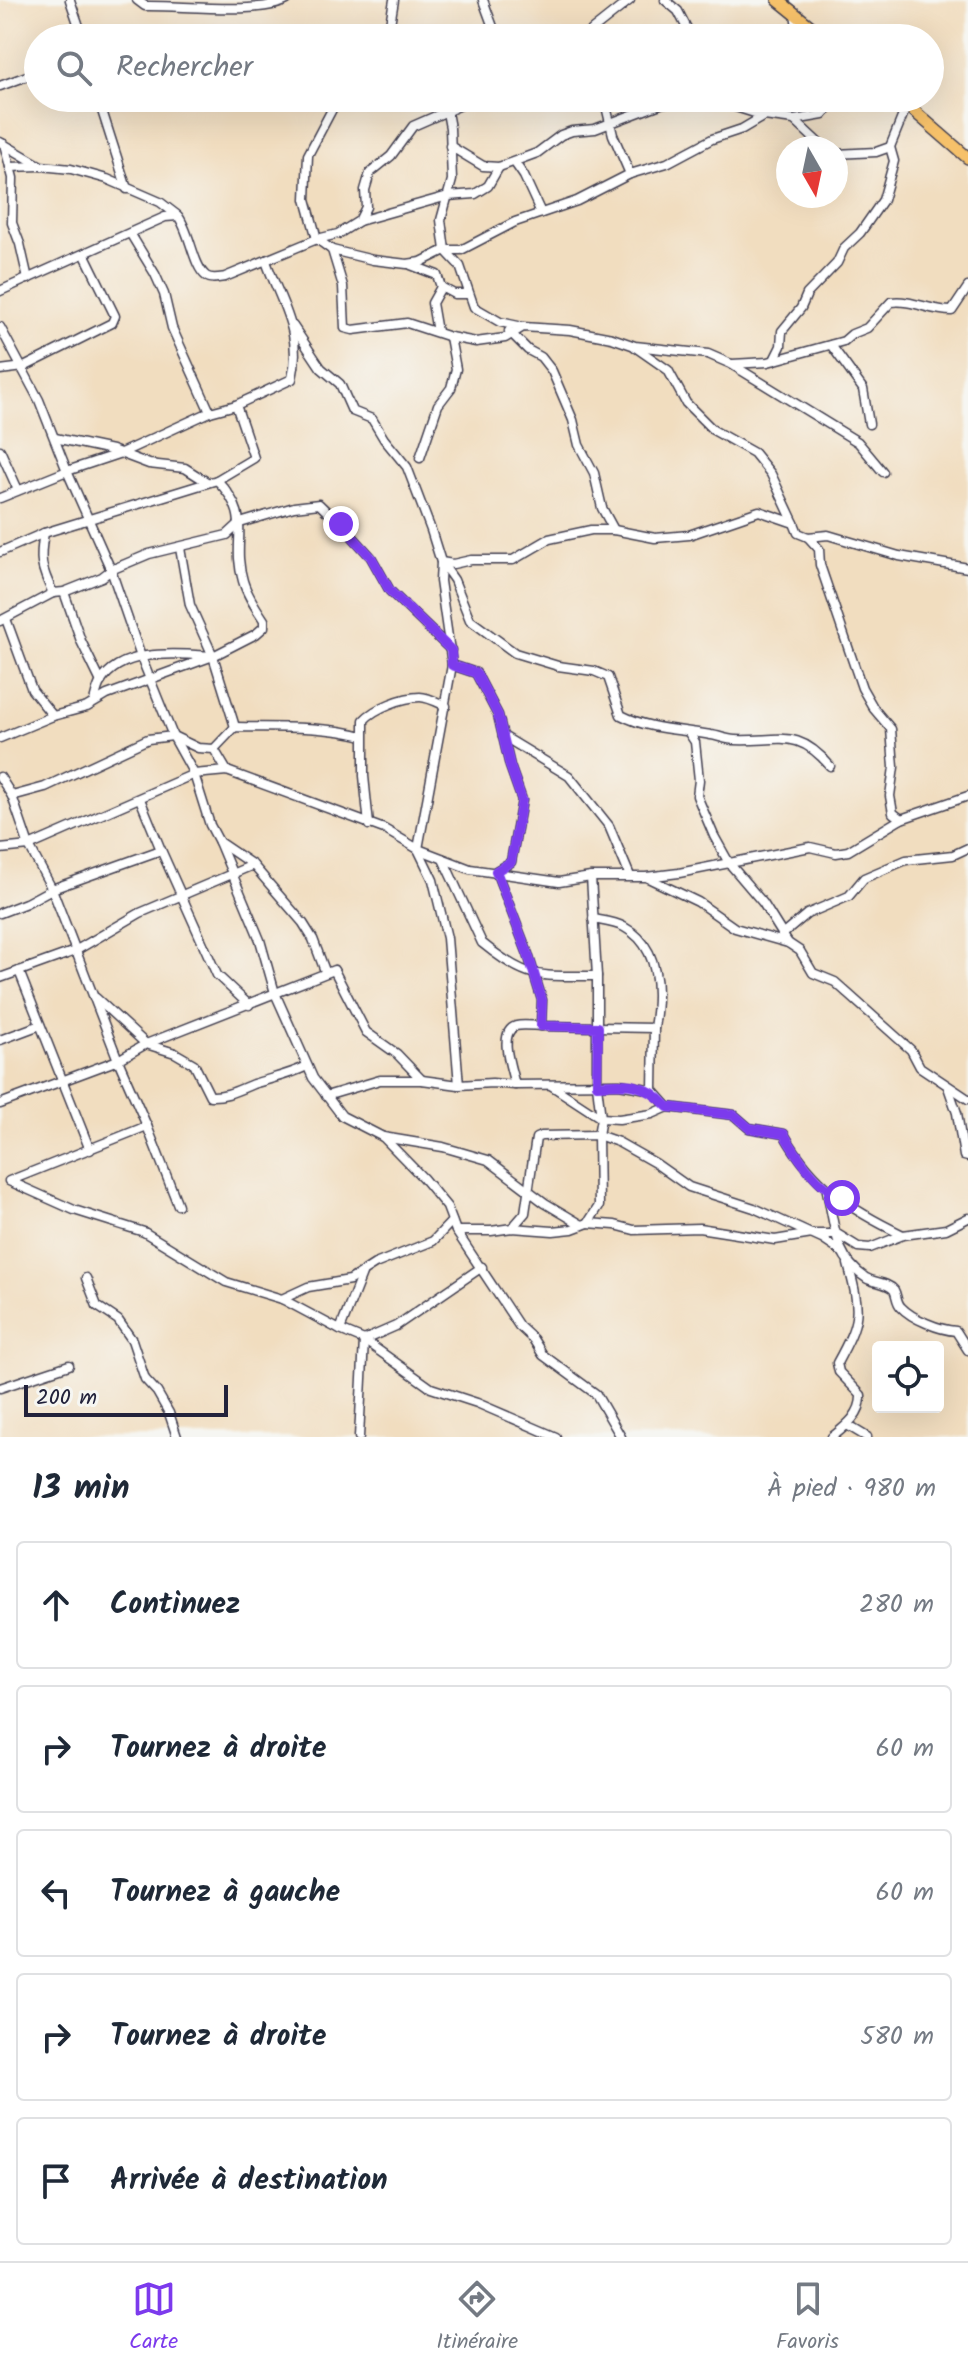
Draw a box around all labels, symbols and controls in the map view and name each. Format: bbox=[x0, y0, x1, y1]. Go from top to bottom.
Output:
search box bbox=[24, 24, 944, 112]
text: Rechercher bbox=[116, 44, 253, 92]
icon: search bbox=[52, 46, 96, 90]
north arrow bbox=[776, 136, 848, 208]
route end bbox=[323, 506, 359, 542]
route start bbox=[824, 1180, 860, 1216]
map controls bbox=[872, 1341, 944, 1413]
button: locate bbox=[872, 1341, 944, 1413]
scale bar bbox=[24, 1381, 228, 1417]
text: 200 m bbox=[36, 1381, 97, 1416]
text: 13 min bbox=[32, 1462, 129, 1516]
text: À pied · 980 m bbox=[767, 1468, 936, 1510]
text: Continuez bbox=[110, 1581, 240, 1629]
icon: ahead bbox=[34, 1583, 78, 1627]
text: 280 m bbox=[859, 1584, 934, 1626]
text: Tournez à droite bbox=[110, 1725, 326, 1773]
icon: right bbox=[34, 1727, 78, 1771]
text: 60 m bbox=[875, 1728, 934, 1770]
text: Tournez à gauche bbox=[110, 1869, 340, 1917]
icon: left bbox=[34, 1871, 78, 1915]
text: 60 m bbox=[875, 1872, 934, 1914]
text: Tournez à droite bbox=[110, 2013, 326, 2061]
icon: right bbox=[34, 2015, 78, 2059]
text: 580 m bbox=[860, 2016, 934, 2058]
text: Arrivée à destination bbox=[110, 2157, 388, 2205]
icon: arrive bbox=[34, 2159, 78, 2203]
tab: Carte bbox=[129, 2277, 178, 2360]
tab: Itinéraire bbox=[436, 2277, 518, 2360]
tab: Favoris bbox=[776, 2277, 839, 2360]

